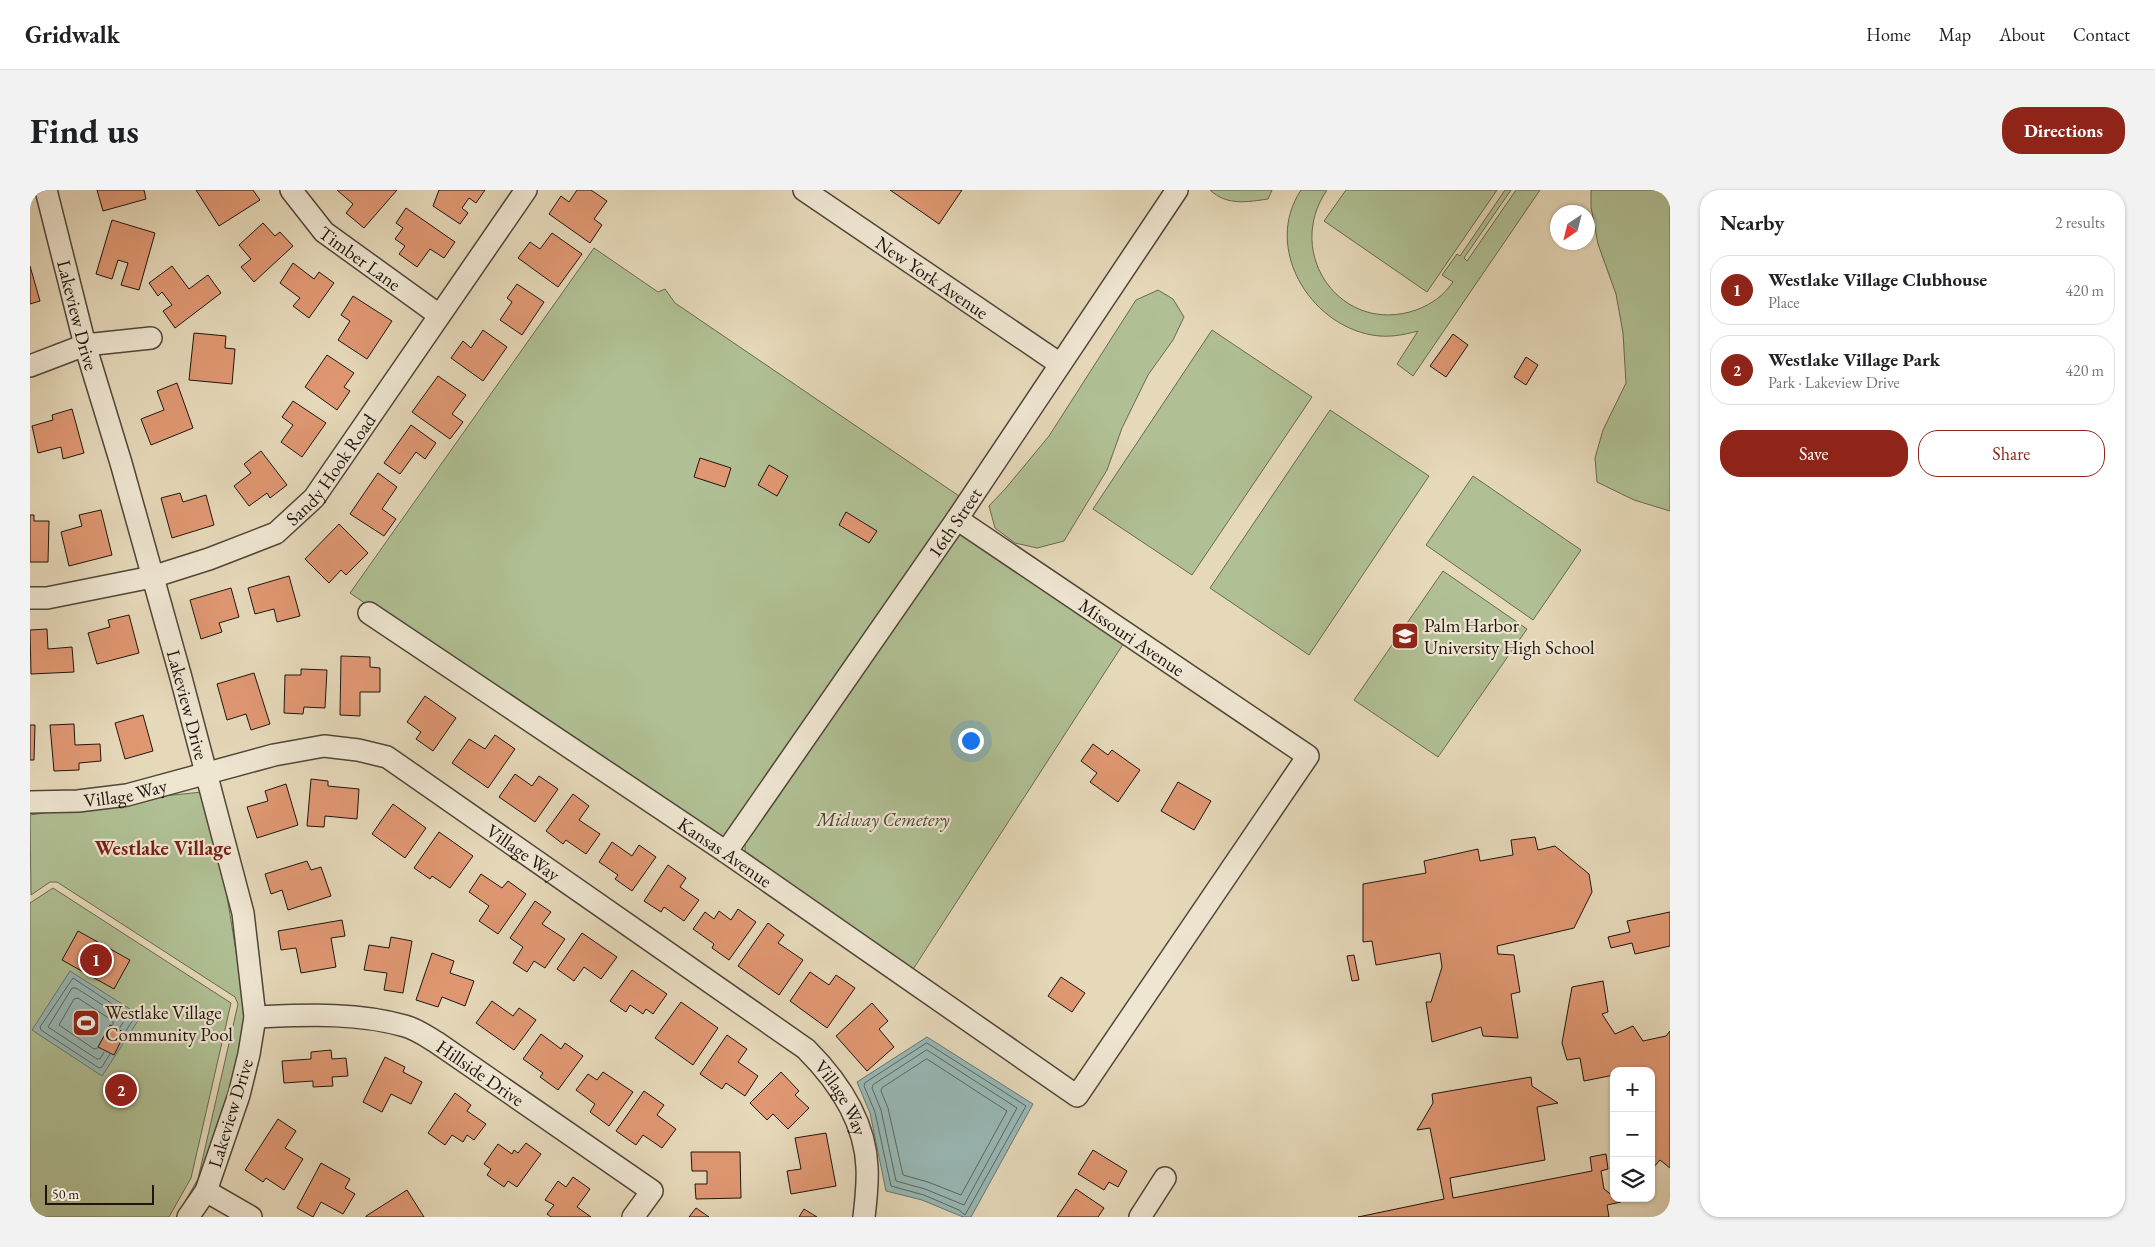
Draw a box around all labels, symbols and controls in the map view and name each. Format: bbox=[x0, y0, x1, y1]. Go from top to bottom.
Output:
text: Gridwalk bbox=[25, 19, 120, 50]
text: Home bbox=[1866, 23, 1911, 46]
text: Map bbox=[1939, 23, 1971, 46]
text: About bbox=[1999, 23, 2045, 46]
text: Contact bbox=[2073, 23, 2130, 46]
button: Directions bbox=[2002, 107, 2125, 154]
text: Find us bbox=[30, 108, 139, 153]
north arrow bbox=[1550, 205, 1595, 250]
text: Nearby bbox=[1720, 209, 1784, 236]
text: 2 results bbox=[2055, 212, 2105, 233]
street label: Timber Lane bbox=[314, 220, 406, 297]
street label: New York Avenue bbox=[871, 230, 993, 325]
street label: Lakeview Drive bbox=[51, 257, 104, 373]
text: Westlake Village Clubhouse bbox=[1768, 267, 1987, 292]
text: 1 bbox=[1733, 280, 1741, 301]
text: 420 m bbox=[2065, 280, 2104, 301]
text: Place bbox=[1768, 292, 1800, 313]
text: Westlake Village Park bbox=[1768, 347, 1940, 372]
text: 2 bbox=[1733, 360, 1741, 381]
text: 420 m bbox=[2065, 360, 2104, 381]
text: Park · Lakeview Drive bbox=[1768, 372, 1900, 393]
street label: Sandy Hook Road bbox=[280, 409, 382, 531]
button: Save bbox=[1720, 430, 1908, 477]
button: Share bbox=[1918, 430, 2105, 477]
street label: 16th Street bbox=[922, 483, 988, 563]
street label: Missouri Avenue bbox=[1074, 593, 1190, 682]
place label: Palm Harbor University High School bbox=[1424, 613, 1595, 660]
school or university icon: Palm Harbor University High School bbox=[1390, 621, 1420, 651]
street label: Lakeview Drive bbox=[161, 647, 214, 763]
your location bbox=[958, 728, 984, 754]
street label: Village Way bbox=[82, 773, 171, 813]
park label: Midway Cemetery bbox=[816, 807, 950, 832]
street label: Kansas Avenue bbox=[673, 811, 777, 893]
street label: Village Way bbox=[481, 818, 566, 887]
district label: Westlake Village bbox=[95, 835, 231, 861]
pin: 1 bbox=[80, 941, 112, 979]
place label: Westlake Village Community Pool bbox=[105, 1000, 233, 1047]
sports icon: Westlake Village Community Pool bbox=[71, 1008, 101, 1038]
street label: Hillside Drive bbox=[431, 1034, 529, 1112]
street label: Village Way bbox=[809, 1055, 873, 1139]
street label: Lakeview Drive bbox=[202, 1056, 259, 1171]
map controls bbox=[1610, 1067, 1655, 1202]
button: + bbox=[1610, 1067, 1655, 1112]
pin: 2 bbox=[105, 1071, 137, 1109]
button: − bbox=[1610, 1112, 1655, 1157]
button: layers bbox=[1610, 1157, 1655, 1202]
scale bar bbox=[45, 1182, 154, 1205]
text: 50 m bbox=[52, 1185, 79, 1203]

